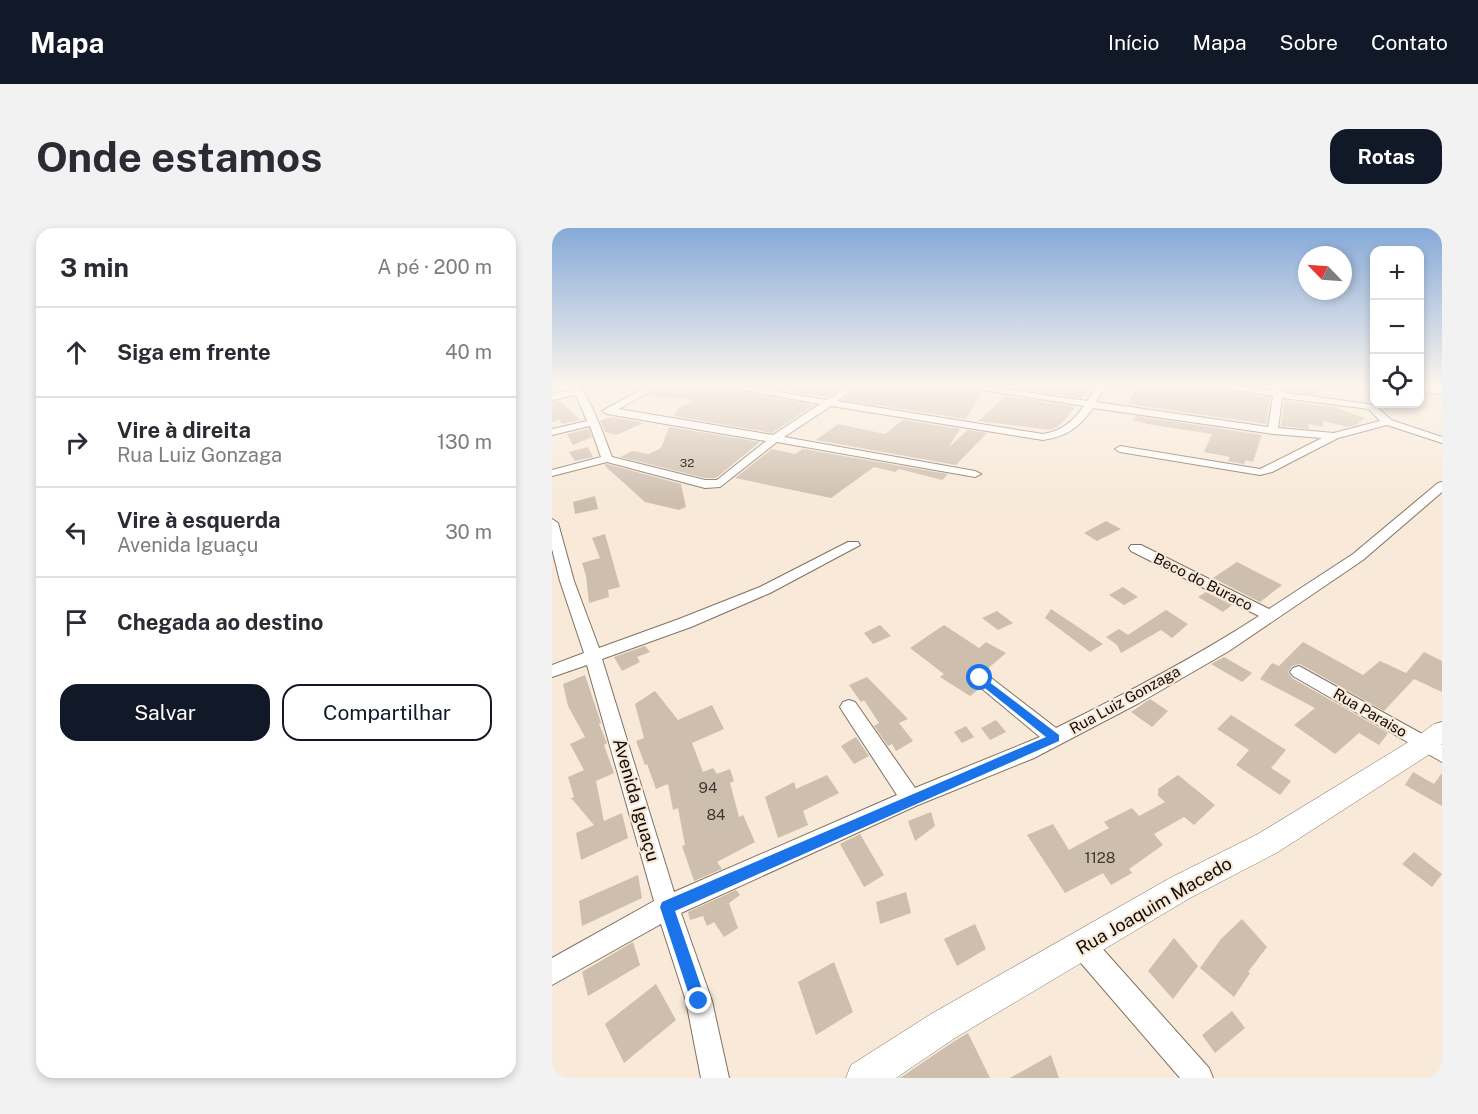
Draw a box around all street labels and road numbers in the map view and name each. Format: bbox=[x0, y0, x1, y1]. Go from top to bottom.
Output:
street label: Beco do Buraco bbox=[1151, 549, 1256, 614]
street label: Rua Luiz Gonzaga bbox=[1066, 662, 1183, 737]
street label: Rua Paraiso bbox=[1330, 685, 1410, 740]
street label: Avenida Iguaçu bbox=[609, 736, 664, 864]
street label: Rua Joaquim Macedo bbox=[1072, 852, 1235, 959]

